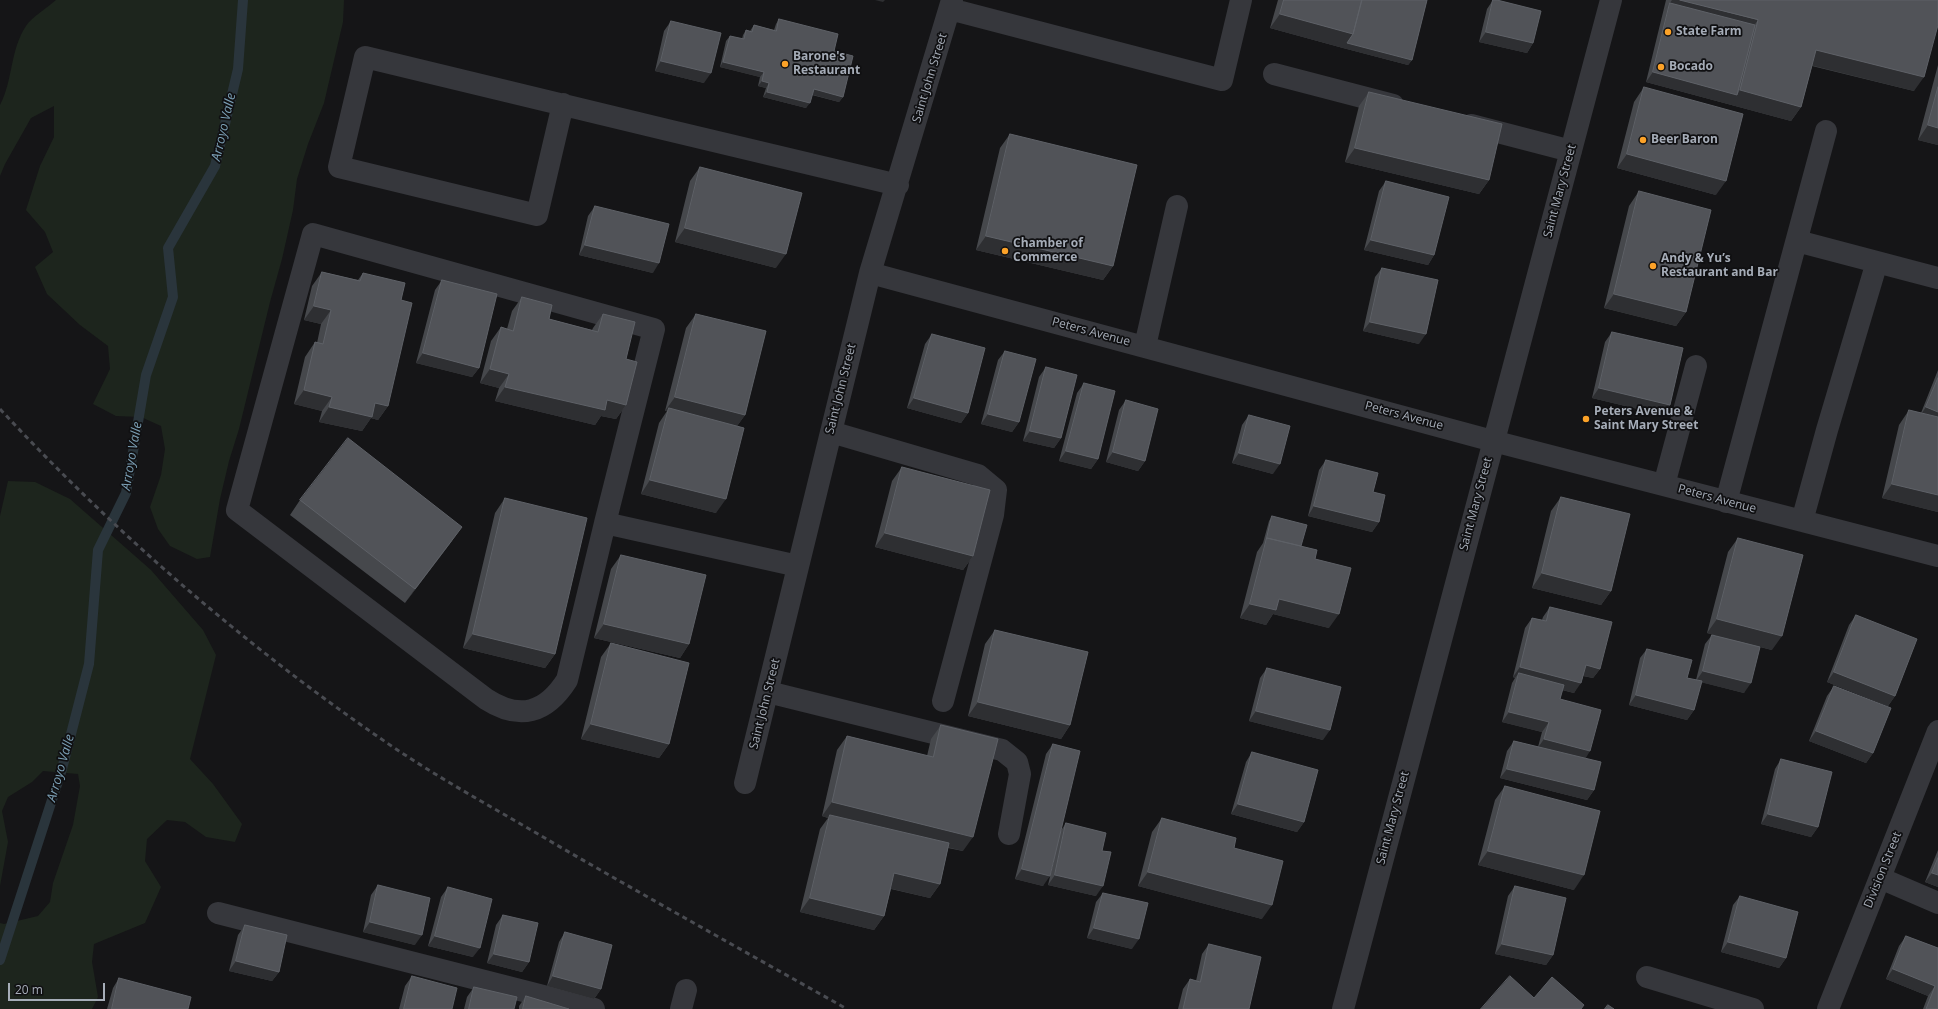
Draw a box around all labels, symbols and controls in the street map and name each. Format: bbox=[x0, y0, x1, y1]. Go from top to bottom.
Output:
place label: State Farm bbox=[1676, 25, 1742, 39]
marker: State Farm bbox=[1663, 27, 1673, 37]
street label: Saint John Street bbox=[910, 32, 950, 124]
place label: Barone's Restaurant bbox=[793, 50, 860, 78]
marker: Barone's Restaurant bbox=[780, 59, 790, 69]
place label: Bocado bbox=[1669, 60, 1713, 74]
marker: Bocado bbox=[1656, 62, 1666, 72]
water label: Arroyo Valle bbox=[209, 92, 239, 162]
place label: Beer Baron bbox=[1651, 133, 1718, 147]
marker: Beer Baron bbox=[1638, 135, 1648, 145]
street label: Saint Mary Street bbox=[1541, 143, 1579, 239]
place label: Chamber of Commerce bbox=[1013, 237, 1083, 265]
marker: Chamber of Commerce bbox=[1000, 246, 1010, 256]
place label: Andy & Yu’s Restaurant and Bar bbox=[1661, 252, 1778, 280]
marker: Andy & Yu’s Restaurant and Bar bbox=[1648, 261, 1658, 271]
street label: Peters Avenue bbox=[1050, 315, 1132, 349]
street label: Saint John Street bbox=[823, 342, 859, 436]
street label: Peters Avenue bbox=[1363, 399, 1445, 433]
place label: Peters Avenue & Saint Mary Street bbox=[1594, 405, 1698, 433]
marker: Peters Avenue & Saint Mary Street bbox=[1581, 414, 1591, 424]
water label: Arroyo Valle bbox=[118, 421, 146, 491]
street label: Saint Mary Street bbox=[1457, 456, 1495, 552]
street label: Peters Avenue bbox=[1676, 482, 1758, 516]
street label: Saint John Street bbox=[747, 657, 783, 751]
water label: Arroyo Valle bbox=[44, 733, 78, 803]
street label: Saint Mary Street bbox=[1374, 770, 1412, 866]
street label: Division Street bbox=[1861, 830, 1905, 910]
scale bar bbox=[10, 975, 107, 1001]
text: 20 m bbox=[15, 981, 43, 998]

